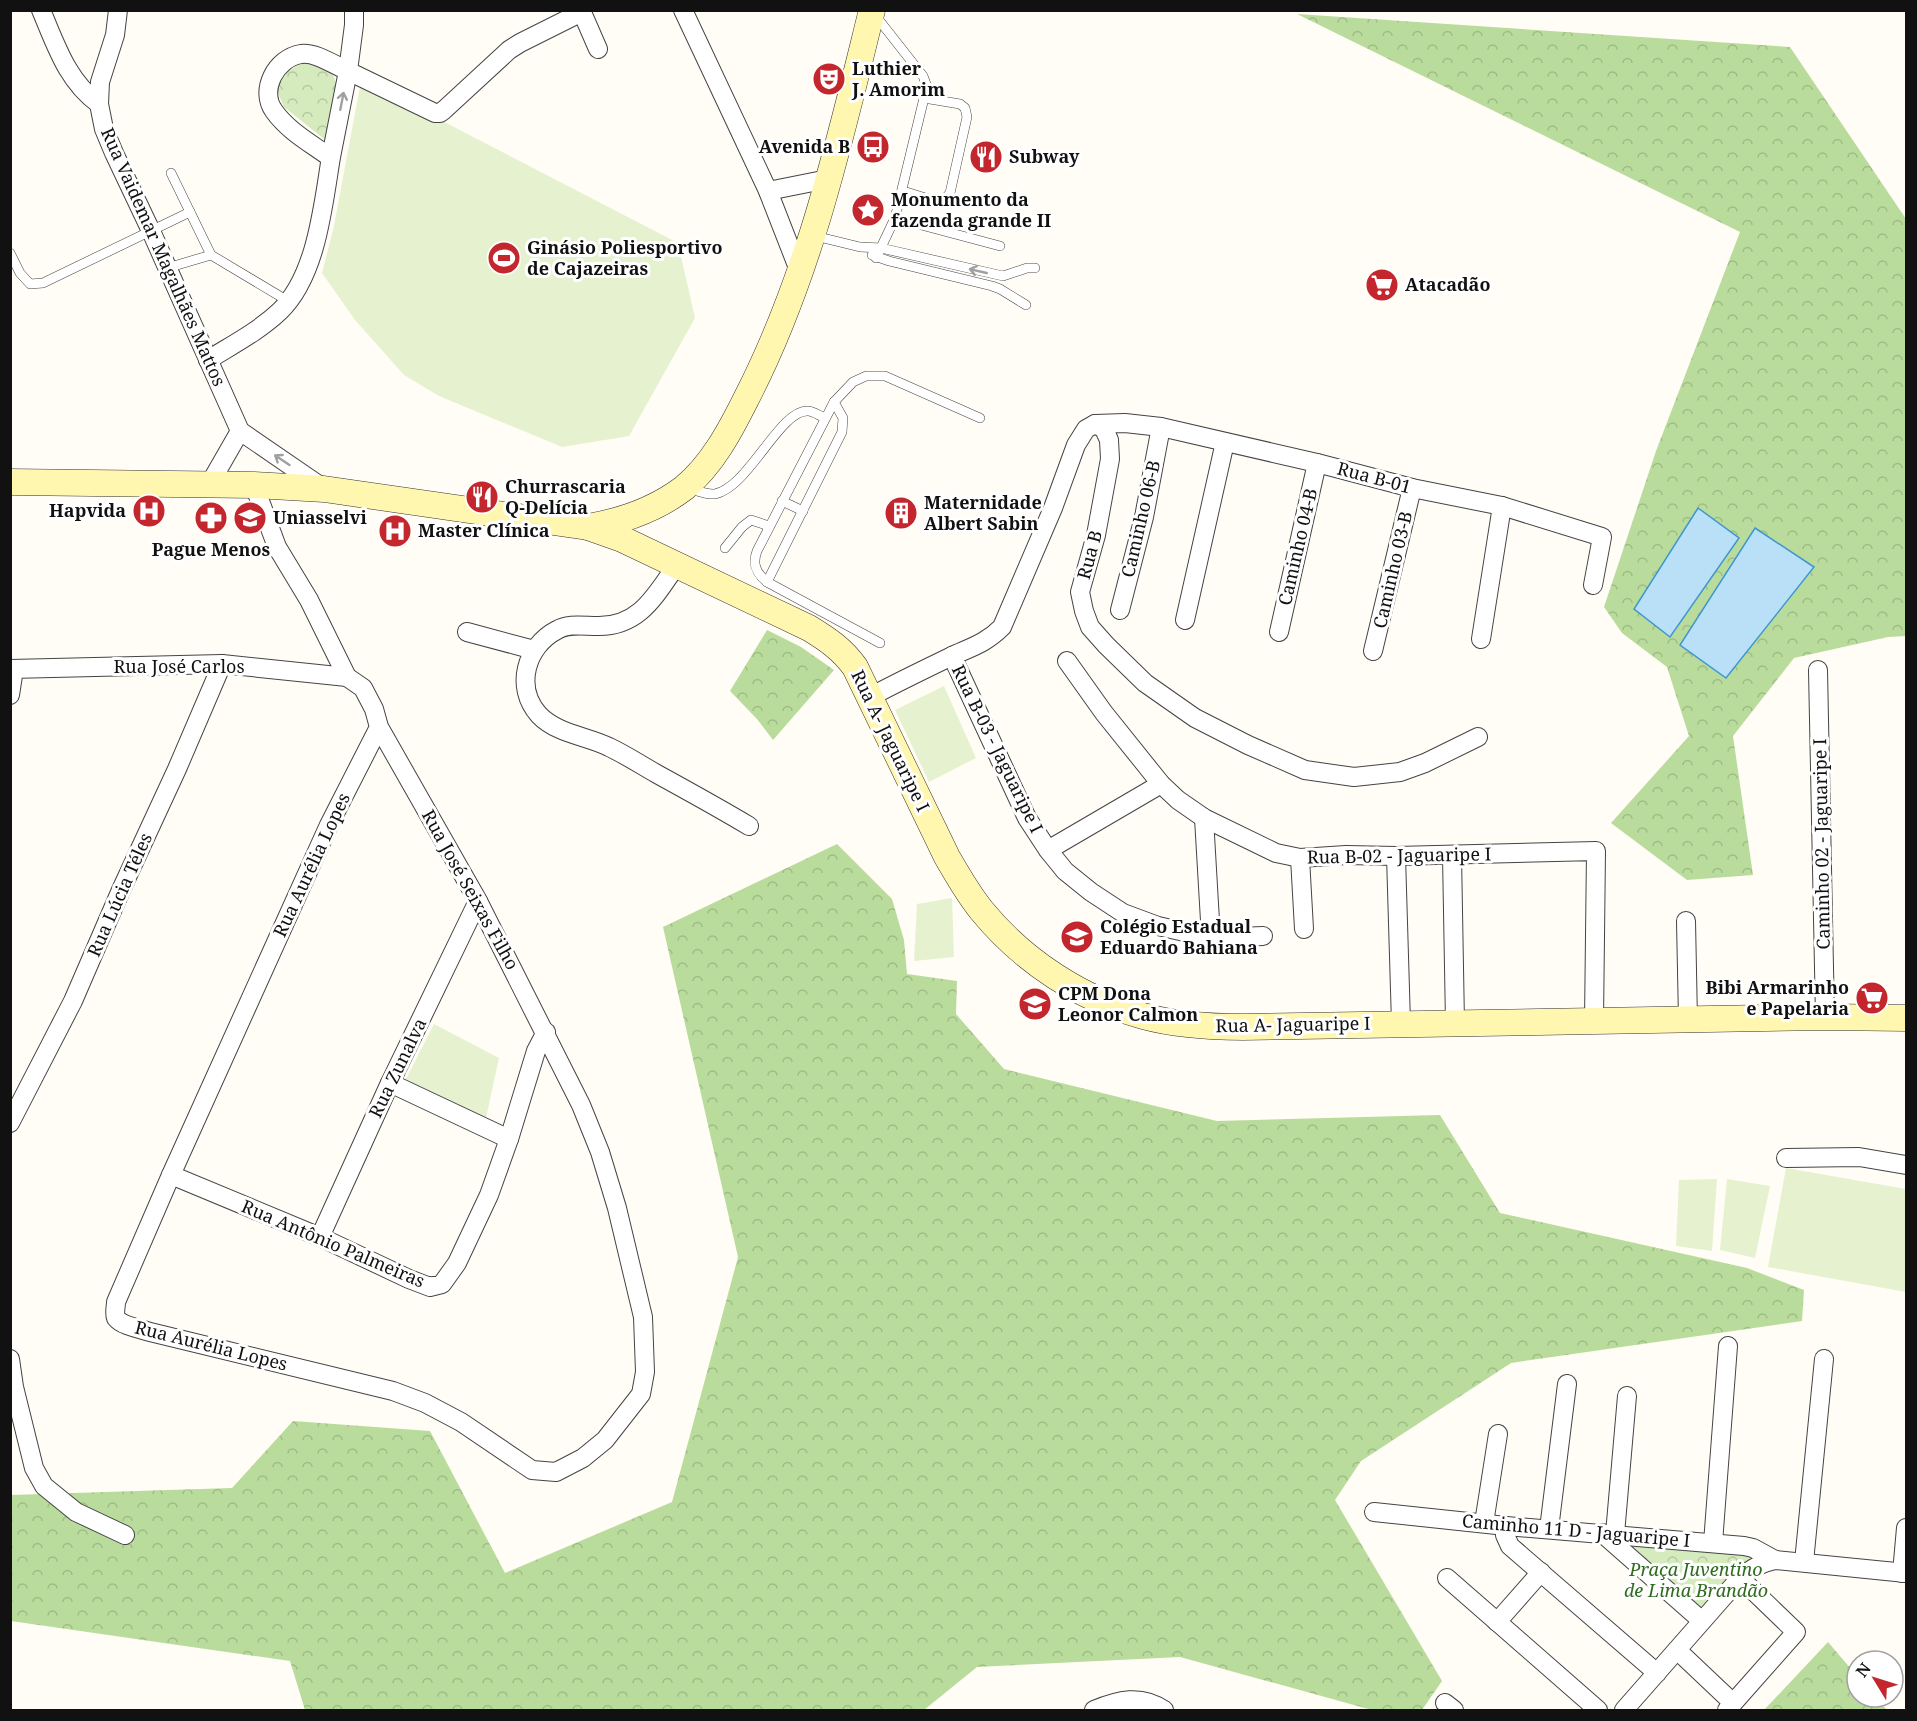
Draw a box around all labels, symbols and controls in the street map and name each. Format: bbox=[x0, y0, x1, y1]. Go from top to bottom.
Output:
place label: Luthier J. Amorim bbox=[851, 56, 945, 101]
theatre icon: Luthier J. Amorim bbox=[811, 61, 847, 97]
one-way arrow bbox=[337, 91, 348, 111]
street label: Rua Vaidemar Magalhães Mattos bbox=[96, 124, 232, 390]
bus stop icon: Avenida B bbox=[855, 129, 891, 165]
place label: Avenida B bbox=[759, 134, 850, 158]
restaurant icon: Subway bbox=[968, 139, 1004, 175]
place label: Subway bbox=[1009, 144, 1080, 168]
place label: Monumento da fazenda grande II bbox=[891, 187, 1051, 232]
place icon: Monumento da fazenda grande II bbox=[850, 192, 886, 228]
place label: Ginásio Poliesportivo de Cajazeiras bbox=[527, 235, 723, 280]
sports icon: Ginásio Poliesportivo de Cajazeiras bbox=[486, 240, 522, 276]
one-way arrow bbox=[969, 264, 988, 276]
supermarket icon: Atacadão bbox=[1364, 267, 1400, 303]
place label: Atacadão bbox=[1405, 272, 1490, 296]
one-way arrow bbox=[274, 454, 291, 466]
street label: Rua B-01 bbox=[1335, 456, 1414, 498]
street label: Caminho 06-B bbox=[1115, 458, 1165, 580]
place label: Churrascaria Q-Delícia bbox=[505, 474, 626, 519]
restaurant icon: Churrascaria Q-Delícia bbox=[464, 479, 500, 515]
street label: Caminho 04-B bbox=[1272, 486, 1322, 608]
place label: Maternidade Albert Sabin bbox=[924, 490, 1042, 535]
hospital icon: Hapvida bbox=[131, 493, 167, 529]
building icon: Maternidade Albert Sabin bbox=[883, 495, 919, 531]
place label: Hapvida bbox=[49, 498, 126, 522]
pharmacy icon: Pague Menos bbox=[193, 500, 229, 536]
school or university icon: Uniasselvi bbox=[232, 500, 268, 536]
place label: Uniasselvi bbox=[273, 505, 367, 529]
street label: Caminho 03-B bbox=[1367, 509, 1417, 631]
hospital icon: Master Clínica bbox=[377, 513, 413, 549]
place label: Master Clínica bbox=[418, 518, 550, 542]
street label: Rua B bbox=[1071, 528, 1107, 582]
place label: Pague Menos bbox=[152, 537, 271, 561]
street label: Rua José Carlos bbox=[113, 654, 245, 678]
street label: Rua B-03 - Jaguaripe I bbox=[947, 660, 1049, 837]
street label: Rua A- Jaguaripe I bbox=[846, 666, 936, 815]
street label: Caminho 02 - Jaguaripe I bbox=[1807, 738, 1835, 950]
street label: Rua Aurélia Lopes bbox=[267, 789, 355, 941]
street label: Rua José Seixas Filho bbox=[417, 805, 525, 974]
street label: Rua Lúcia Téles bbox=[81, 829, 157, 960]
street label: Rua B-02 - Jaguaripe I bbox=[1307, 841, 1491, 869]
place label: Colégio Estadual Eduardo Bahiana bbox=[1100, 914, 1258, 959]
school or university icon: Colégio Estadual Eduardo Bahiana bbox=[1059, 919, 1095, 955]
place label: Bibi Armarinho e Papelaria bbox=[1706, 975, 1849, 1020]
supermarket icon: Bibi Armarinho e Papelaria bbox=[1854, 980, 1890, 1016]
place label: CPM Dona Leonor Calmon bbox=[1058, 981, 1198, 1026]
school or university icon: CPM Dona Leonor Calmon bbox=[1017, 986, 1053, 1022]
street label: Rua A- Jaguaripe I bbox=[1215, 1011, 1371, 1037]
street label: Rua Zunalva bbox=[363, 1014, 432, 1121]
street label: Rua Antônio Palmeiras bbox=[238, 1194, 429, 1293]
street label: Rua Aurélia Lopes bbox=[132, 1314, 290, 1376]
street label: Caminho 11 D - Jaguaripe I bbox=[1461, 1508, 1691, 1552]
park label: Praça Juventino de Lima Brandão bbox=[1624, 1557, 1768, 1602]
north arrow bbox=[1845, 1649, 1905, 1709]
text: N bbox=[1851, 1658, 1876, 1682]

